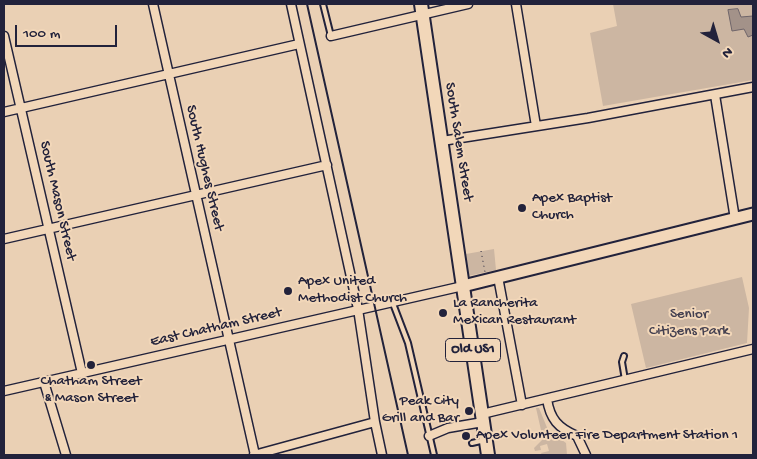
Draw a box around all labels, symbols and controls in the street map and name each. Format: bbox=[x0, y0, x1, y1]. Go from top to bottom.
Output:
scale bar bbox=[18, 15, 120, 47]
north arrow bbox=[692, 15, 742, 65]
text: 100 m bbox=[23, 25, 60, 43]
text: N bbox=[718, 43, 736, 62]
street label: South Salem Street bbox=[440, 81, 476, 203]
street label: South Hughes Street bbox=[181, 103, 227, 233]
street label: South Mason Street bbox=[34, 139, 80, 263]
place label: Apex Baptist Church bbox=[532, 190, 612, 225]
marker: Apex Baptist Church bbox=[516, 202, 528, 214]
place label: Apex United Methodist Church bbox=[298, 273, 407, 308]
marker: Apex United Methodist Church bbox=[282, 285, 294, 297]
place label: La Rancherita Mexican Restaurant bbox=[453, 295, 576, 330]
street label: East Chatham Street bbox=[149, 304, 283, 352]
park label: Senior Citizens Park bbox=[649, 306, 729, 341]
marker: La Rancherita Mexican Restaurant bbox=[437, 307, 449, 319]
road number: Old US1 bbox=[446, 338, 500, 362]
marker: Chatham Street & Mason Street bbox=[85, 359, 97, 371]
place label: Chatham Street & Mason Street bbox=[40, 373, 142, 408]
place label: Peak City Grill and Bar bbox=[382, 393, 459, 428]
marker: Peak City Grill and Bar bbox=[463, 405, 475, 417]
place label: Apex Volunteer Fire Department Station 1 bbox=[476, 427, 738, 445]
marker: Apex Volunteer Fire Department Station 1 bbox=[460, 430, 472, 442]

